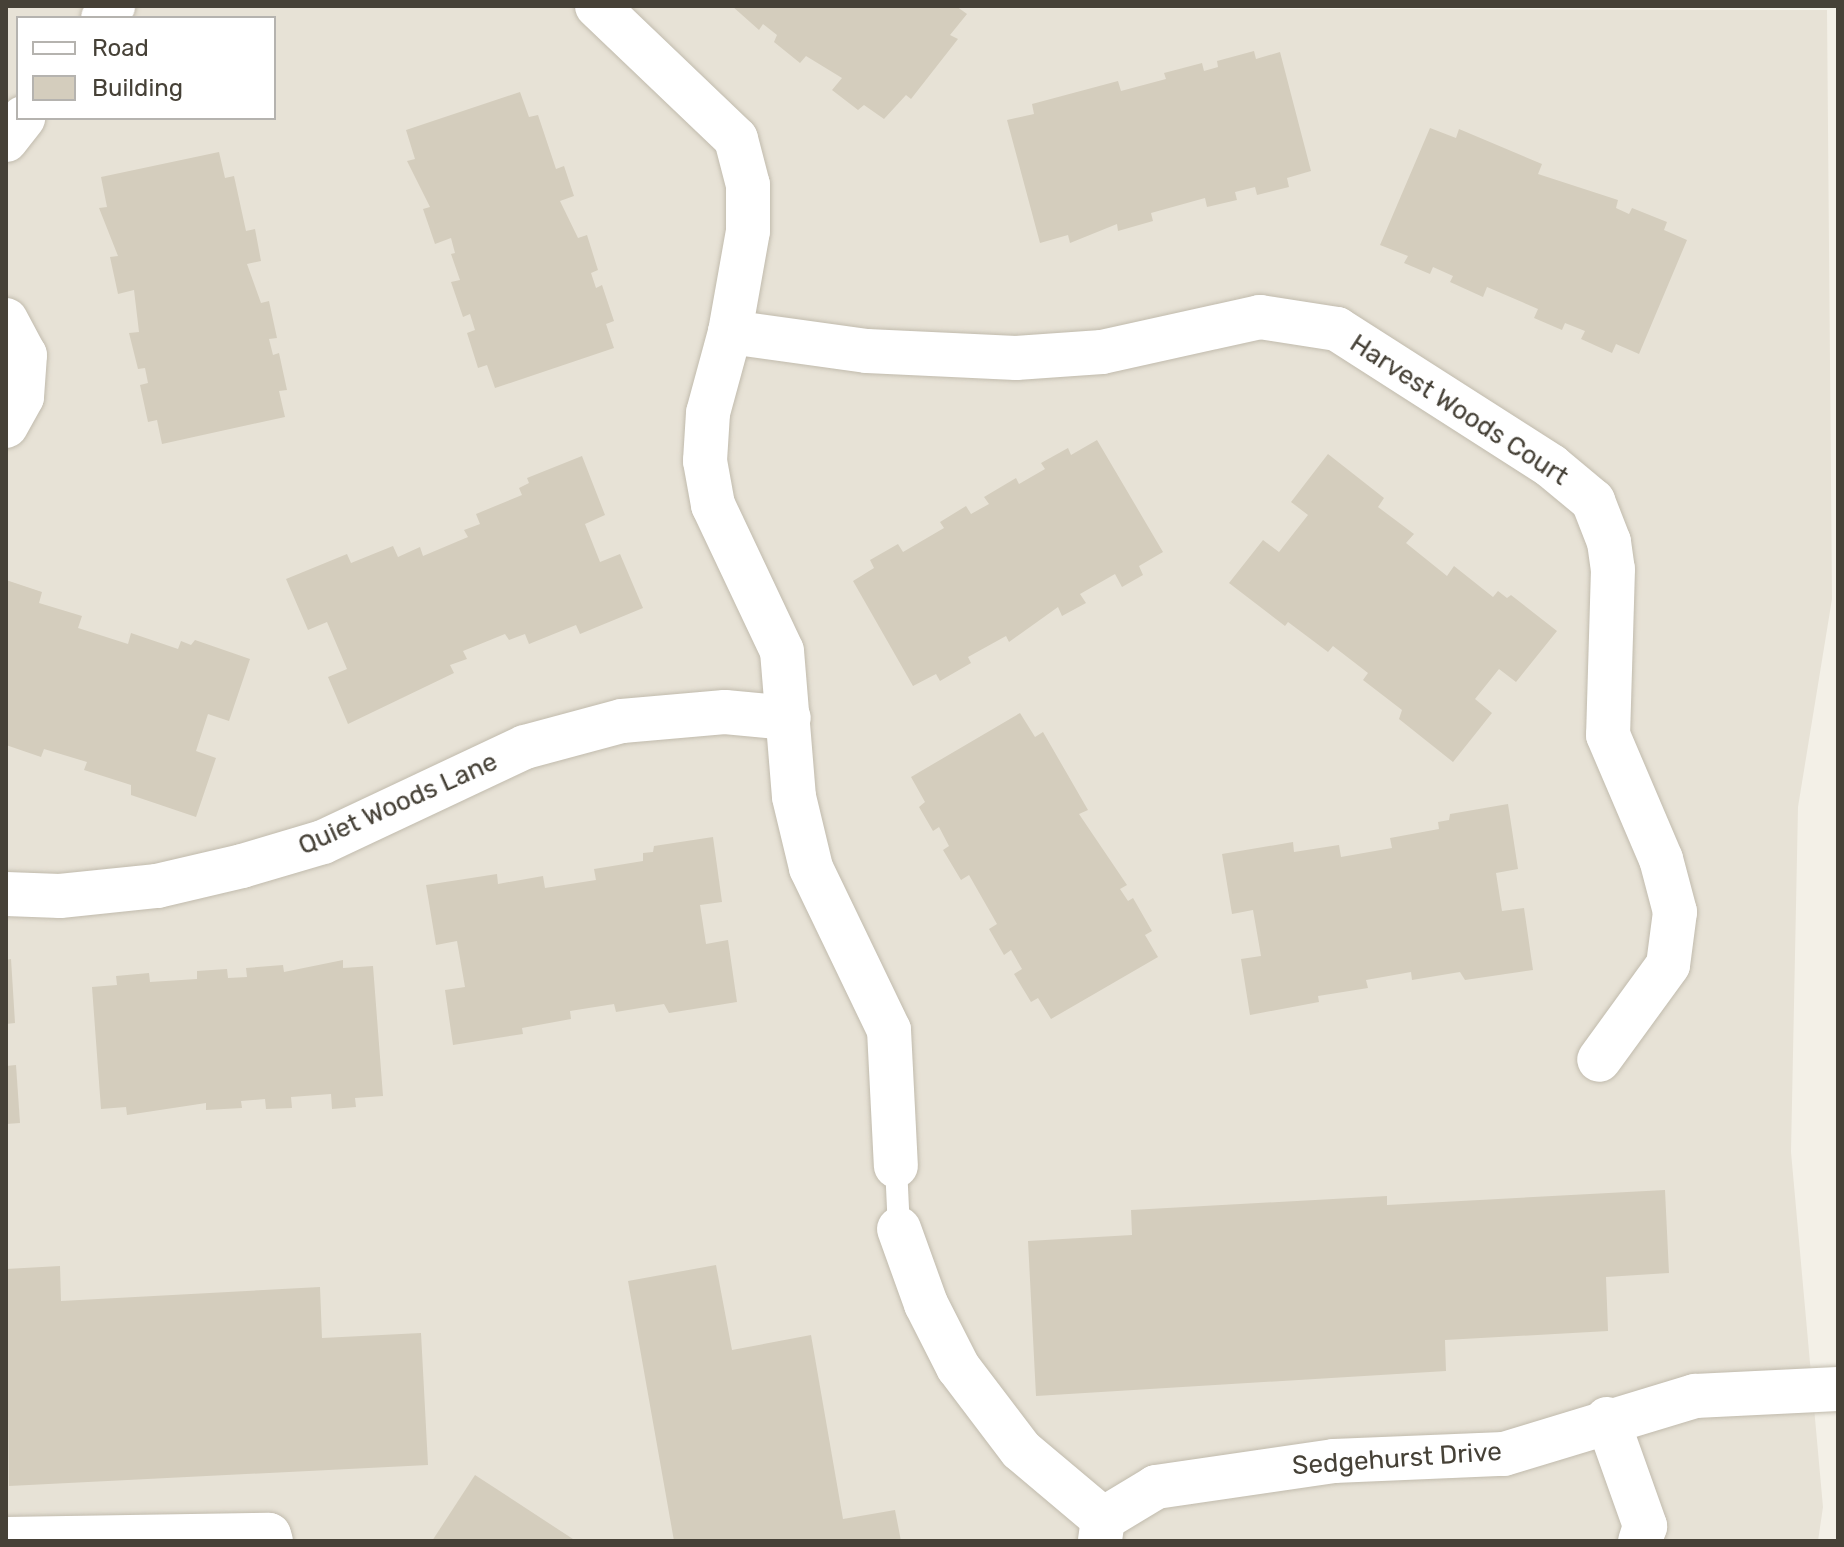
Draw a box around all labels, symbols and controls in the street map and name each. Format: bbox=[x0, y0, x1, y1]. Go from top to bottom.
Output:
legend bbox=[16, 16, 276, 120]
text: Road bbox=[92, 34, 149, 62]
text: Building bbox=[92, 74, 183, 102]
street label: Harvest Woods Court bbox=[1344, 328, 1574, 492]
street label: Quiet Woods Lane bbox=[293, 746, 503, 862]
street label: Sedgehurst Drive bbox=[1291, 1436, 1503, 1482]

